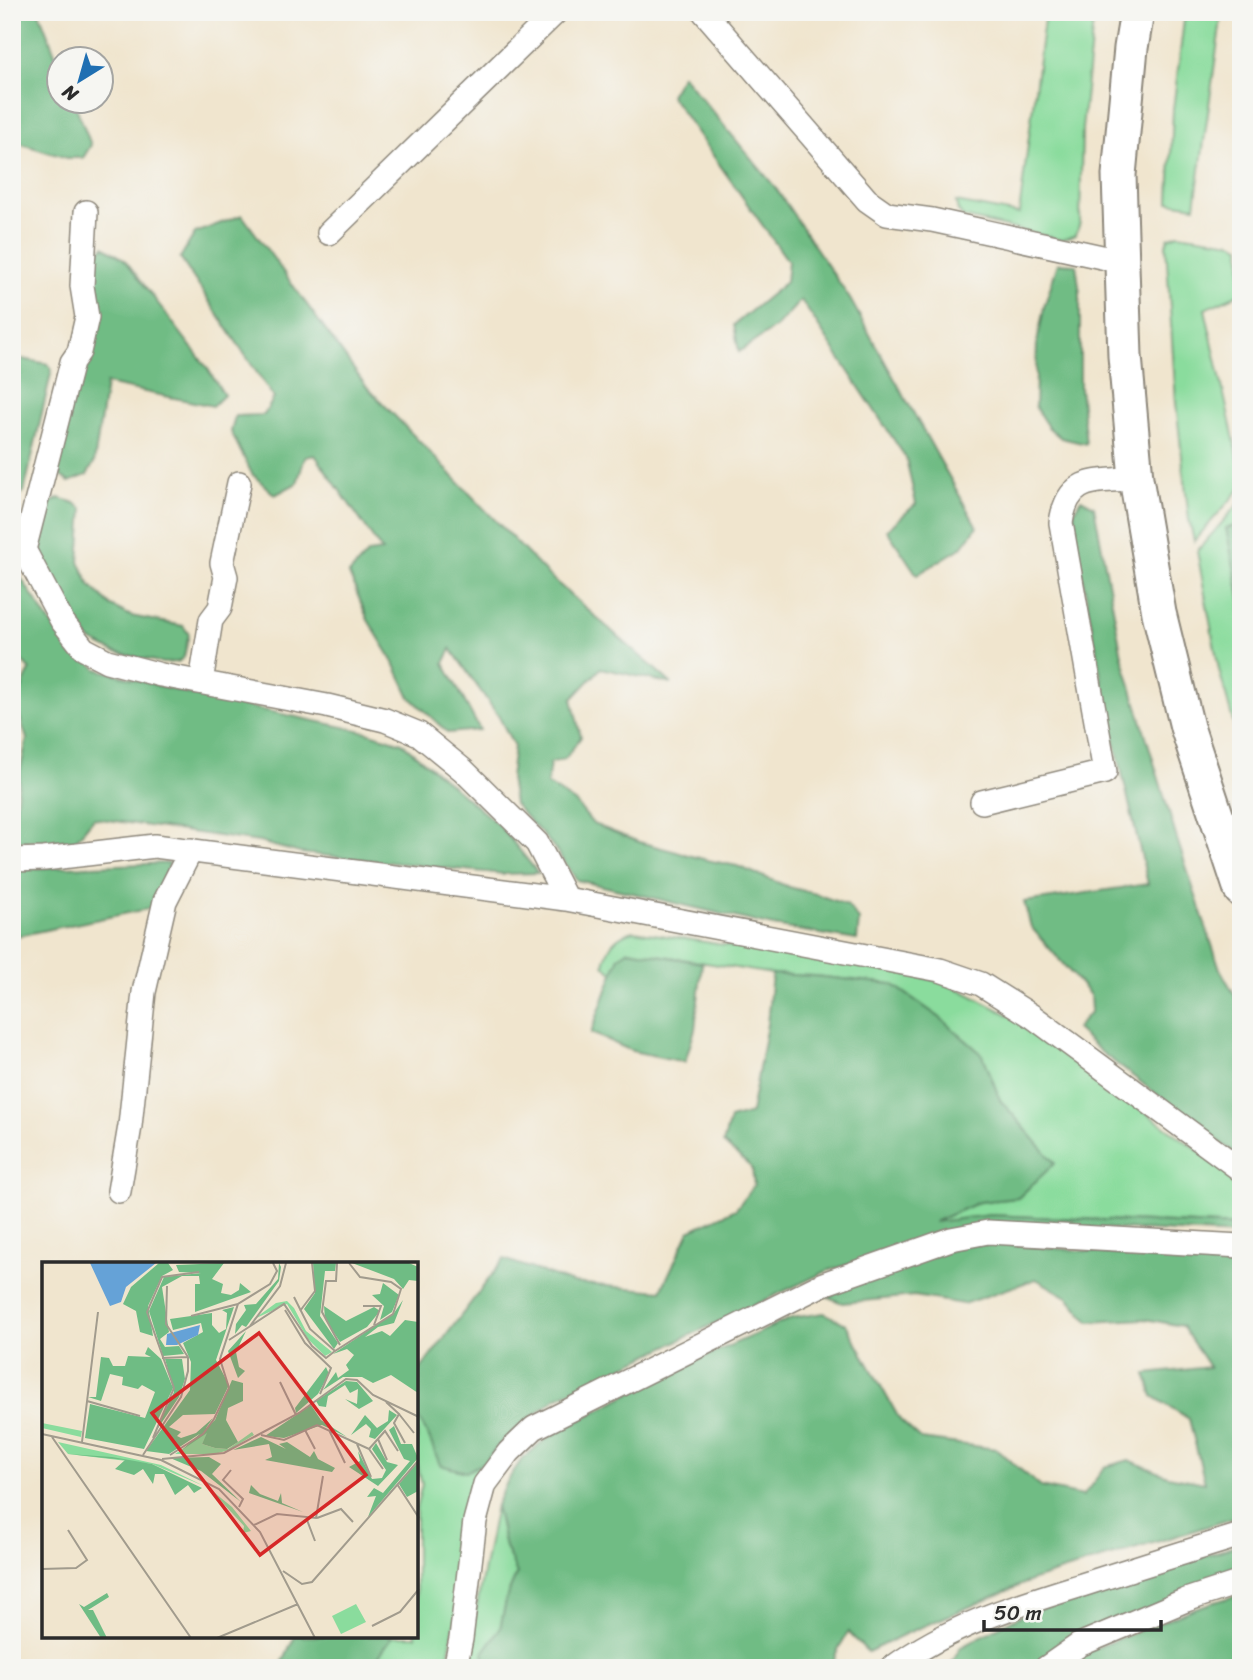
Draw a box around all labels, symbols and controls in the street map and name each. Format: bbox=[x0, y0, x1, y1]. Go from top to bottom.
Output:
north arrow bbox=[46, 46, 116, 116]
text: N bbox=[54, 76, 86, 111]
inset map bbox=[42, 1262, 418, 1638]
scale bar bbox=[984, 1589, 1160, 1633]
text: 50 m bbox=[994, 1594, 1042, 1632]

